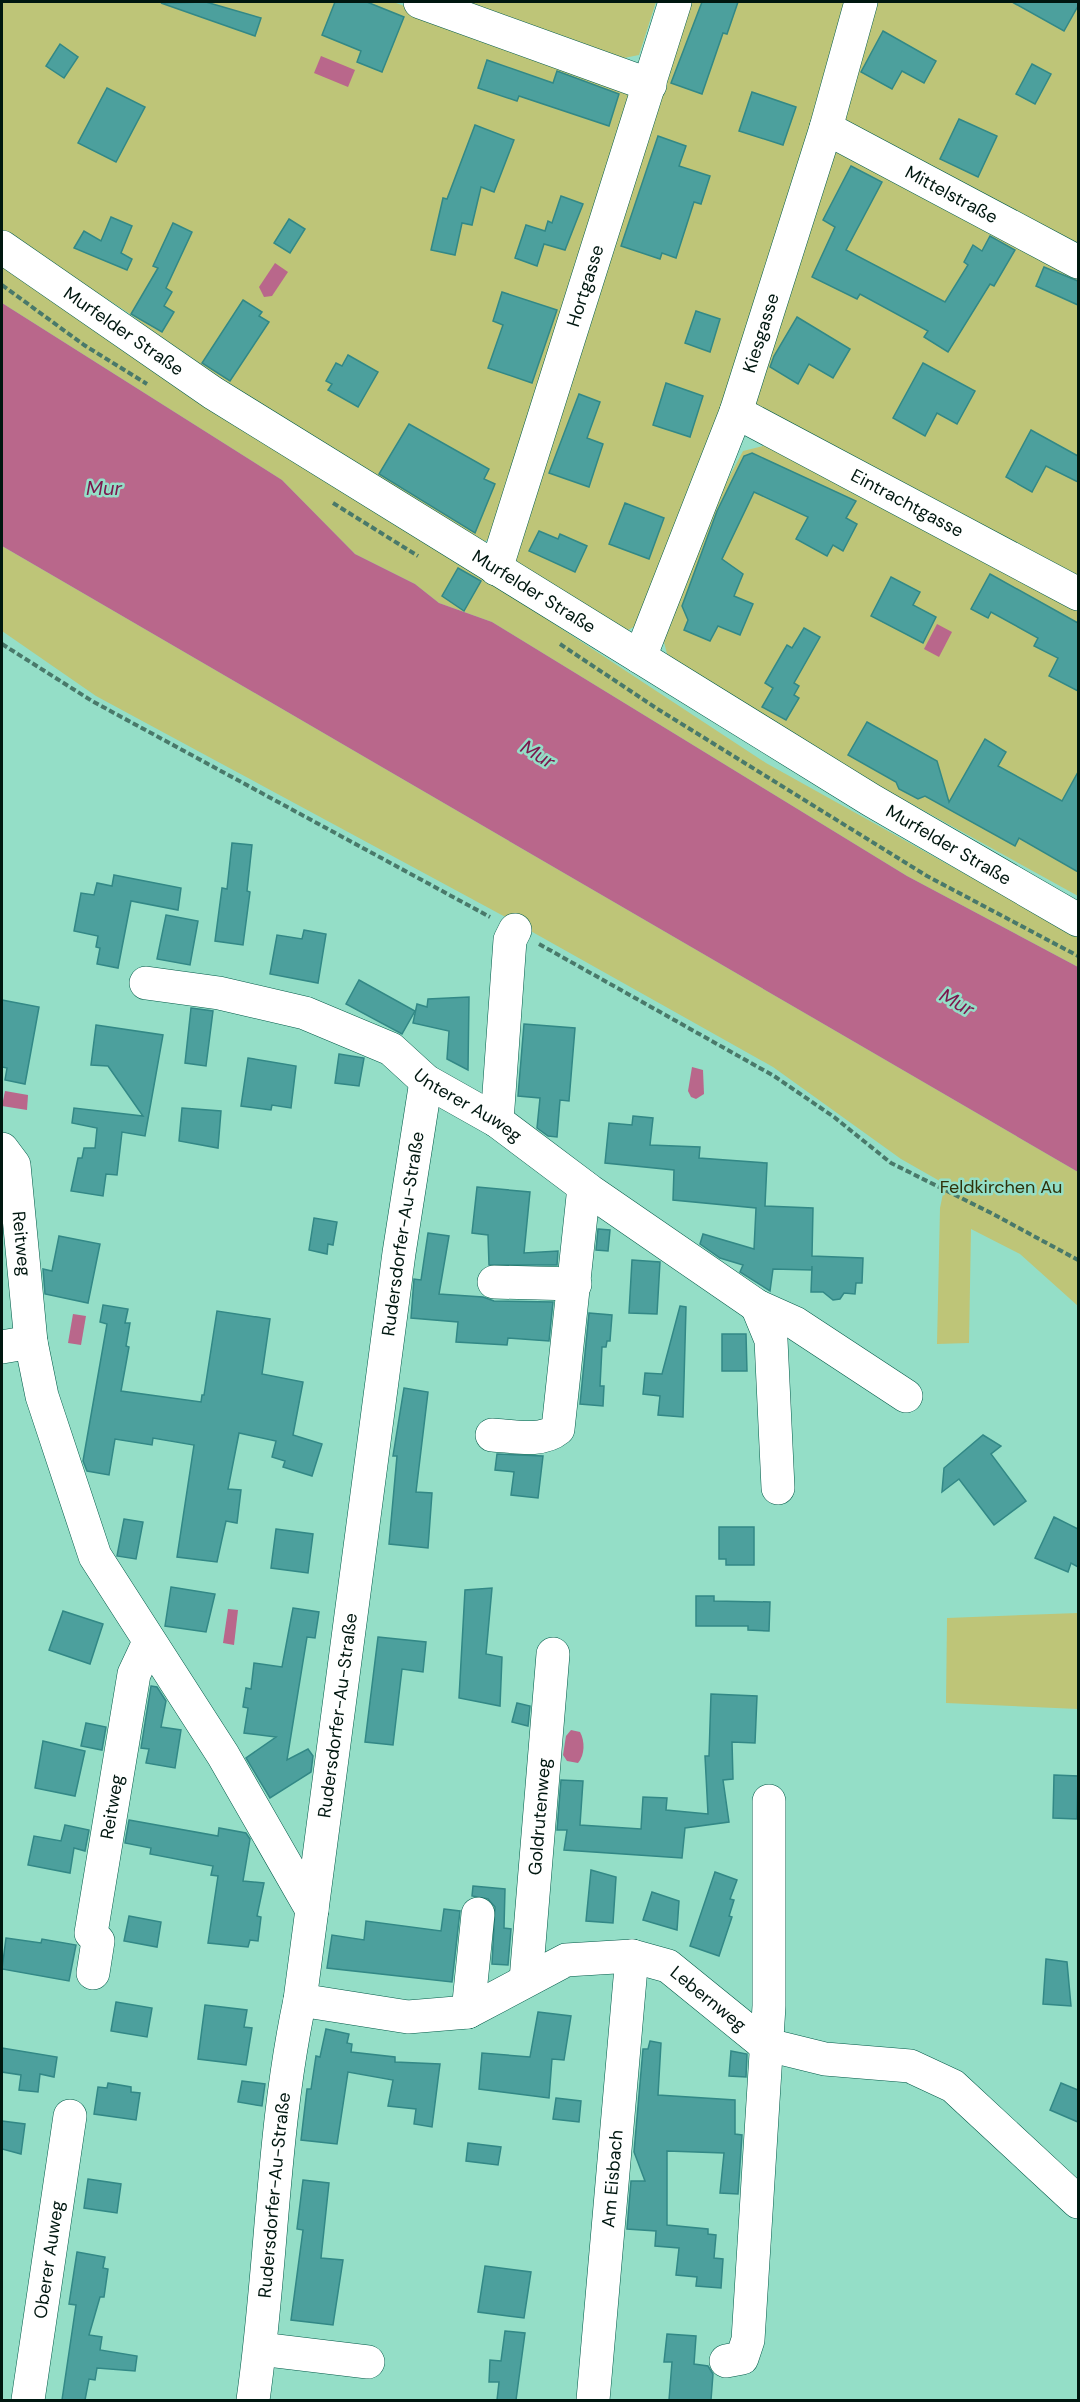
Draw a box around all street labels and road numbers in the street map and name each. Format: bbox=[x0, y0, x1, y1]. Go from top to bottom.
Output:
street label: Mittelstraße bbox=[901, 160, 1002, 229]
street label: Hortgasse bbox=[561, 242, 610, 330]
street label: Murfelder Straße bbox=[59, 281, 189, 381]
street label: Kiesgasse bbox=[737, 290, 785, 376]
street label: Eintrachtgasse bbox=[847, 463, 968, 543]
street label: Murfelder Straße bbox=[468, 544, 600, 639]
street label: Murfelder Straße bbox=[882, 799, 1016, 891]
street label: Unterer Auweg bbox=[408, 1063, 527, 1148]
street label: Rudersdorfer-Au-Straße bbox=[376, 1130, 430, 1338]
street label: Reitweg bbox=[6, 1210, 37, 1277]
street label: Rudersdorfer-Au-Straße bbox=[312, 1611, 363, 1819]
street label: Goldrutenweg bbox=[523, 1757, 556, 1876]
street label: Reitweg bbox=[95, 1773, 129, 1841]
street label: Lebernweg bbox=[665, 1961, 751, 2037]
street label: Rudersdorfer-Au-Straße bbox=[253, 2091, 296, 2299]
street label: Am Eisbach bbox=[596, 2129, 629, 2229]
street label: Oberer Auweg bbox=[28, 2199, 69, 2320]

